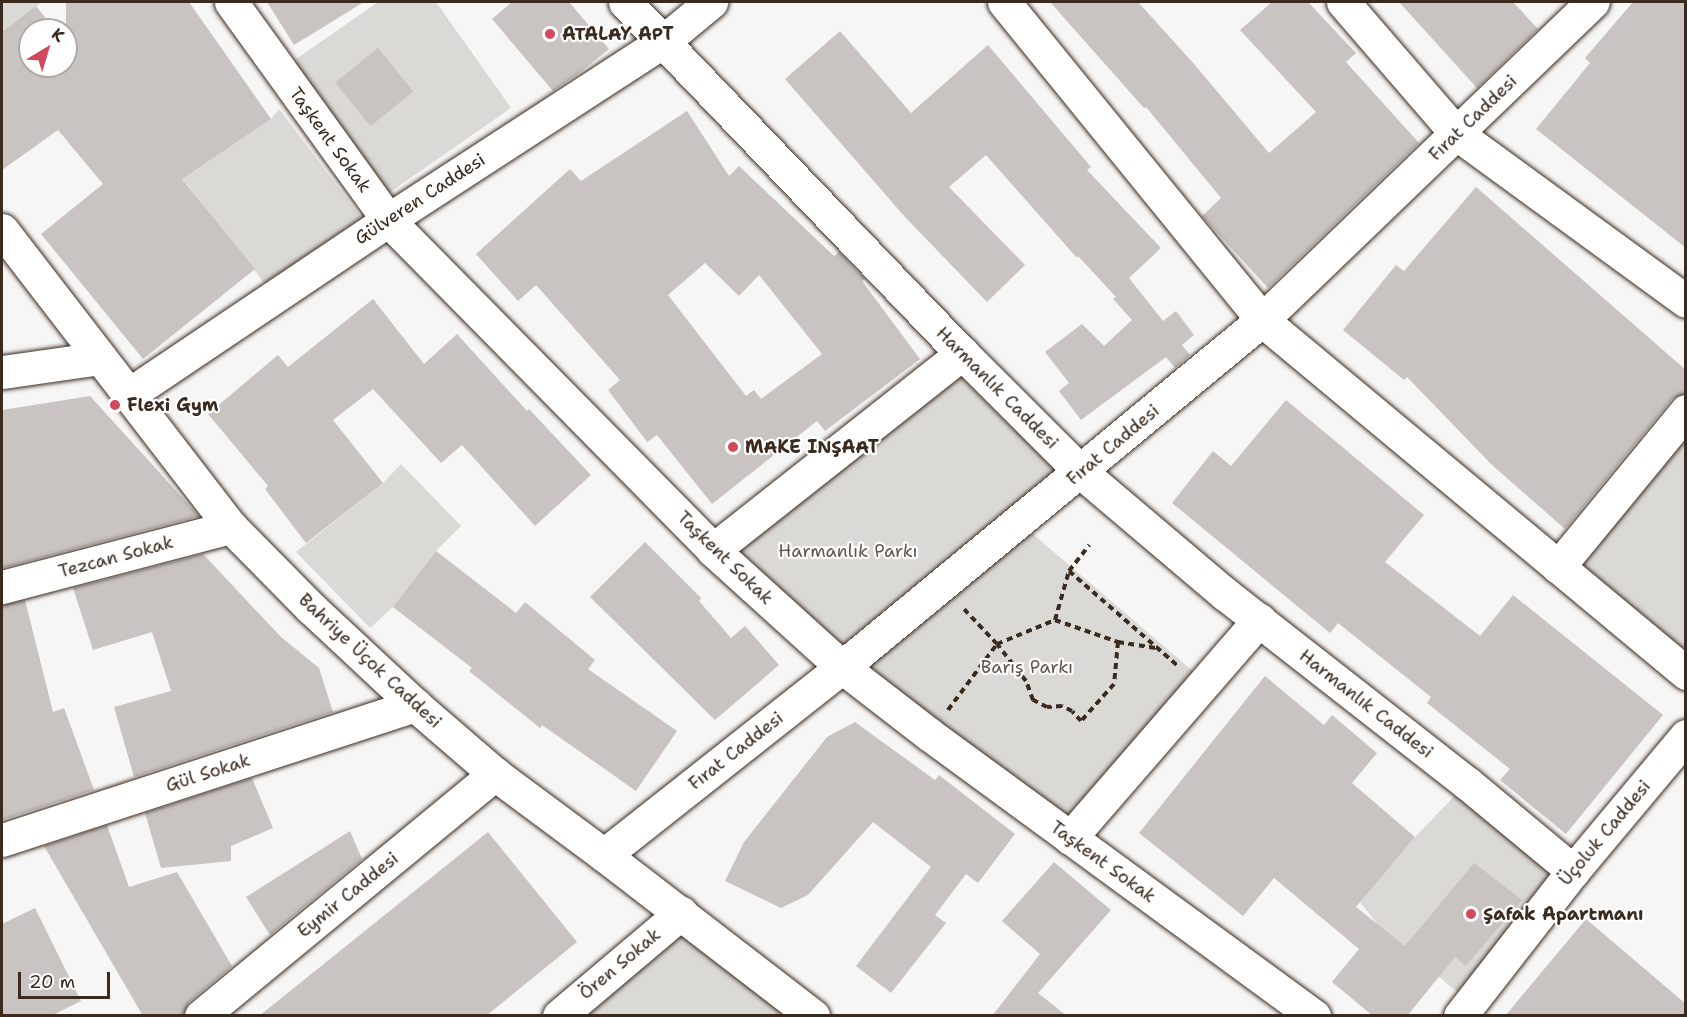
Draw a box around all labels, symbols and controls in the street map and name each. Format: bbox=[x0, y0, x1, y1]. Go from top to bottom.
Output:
north arrow bbox=[18, 18, 78, 78]
text: K bbox=[47, 23, 69, 47]
place label: ATALAY APT bbox=[562, 23, 674, 45]
marker: ATALAY APT bbox=[543, 27, 557, 41]
street label: Fırat Caddesi bbox=[1424, 71, 1522, 165]
street label: Taşkent Sokak bbox=[284, 83, 376, 197]
street label: Gülveren Caddesi bbox=[351, 149, 489, 249]
street label: Harmanlık Caddesi bbox=[931, 322, 1063, 454]
place label: Flexi Gym bbox=[127, 394, 218, 416]
marker: Flexi Gym bbox=[108, 398, 122, 412]
street label: Fırat Caddesi bbox=[1062, 400, 1164, 490]
place label: MAKE INŞAAT bbox=[745, 436, 879, 458]
marker: MAKE INŞAAT bbox=[726, 440, 740, 454]
street label: Taşkent Sokak bbox=[672, 507, 778, 609]
street label: Tezcan Sokak bbox=[56, 531, 176, 583]
park label: Harmanlık Parkı bbox=[778, 540, 918, 562]
street label: Bahriye Üçok Caddesi bbox=[294, 589, 446, 733]
street label: Harmanlık Caddesi bbox=[1295, 645, 1437, 763]
park label: Barış Parkı bbox=[981, 656, 1073, 678]
street label: Fırat Caddesi bbox=[684, 707, 788, 795]
street label: Gül Sokak bbox=[163, 749, 253, 797]
street label: Üçoluk Caddesi bbox=[1555, 776, 1655, 890]
street label: Taşkent Sokak bbox=[1046, 816, 1160, 908]
street label: Eymir Caddesi bbox=[293, 848, 403, 942]
place label: Şafak Apartmanı bbox=[1483, 903, 1644, 925]
marker: Şafak Apartmanı bbox=[1464, 907, 1478, 921]
street label: Ören Sokak bbox=[575, 924, 665, 1004]
scale bar bbox=[21, 960, 112, 998]
text: 20 m bbox=[29, 970, 75, 994]

